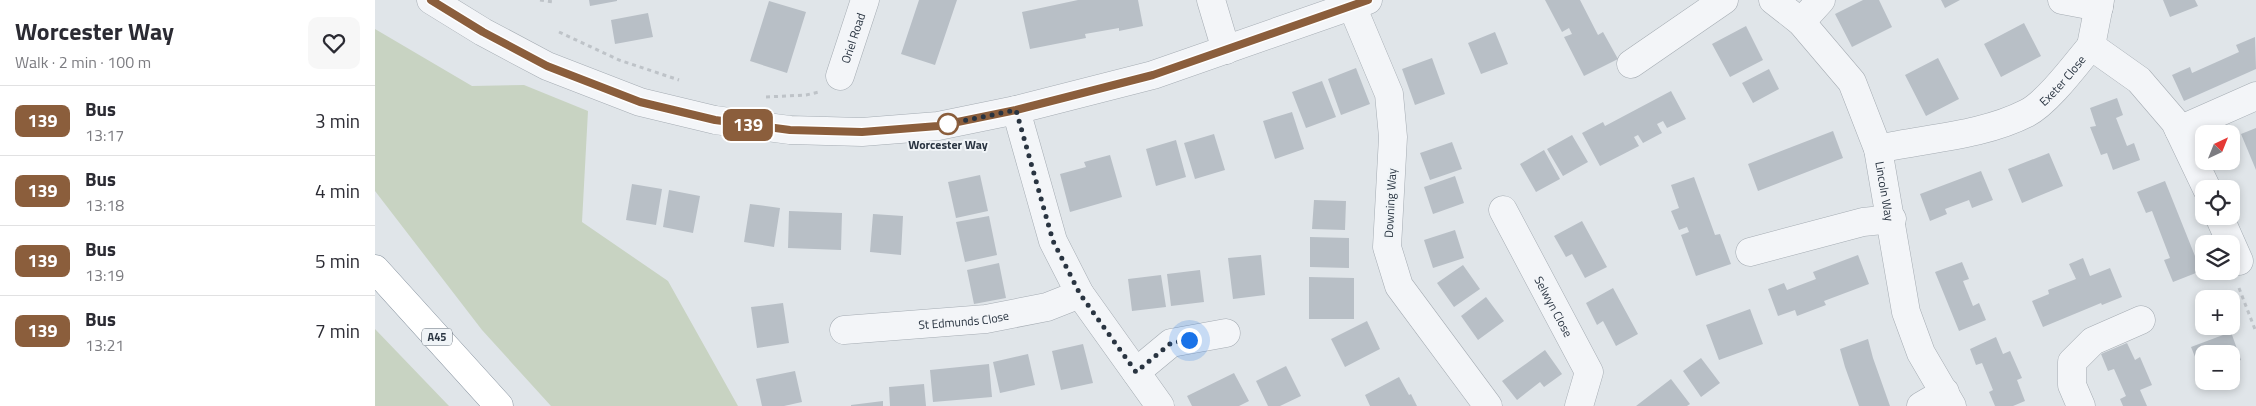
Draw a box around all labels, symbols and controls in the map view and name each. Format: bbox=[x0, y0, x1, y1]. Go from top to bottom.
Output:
street label: Oriel Road bbox=[835, 10, 870, 66]
text: Worcester Way bbox=[15, 13, 174, 49]
button: heart bbox=[308, 17, 360, 69]
text: Walk · 2 min · 100 m bbox=[15, 50, 151, 74]
street label: Exeter Close bbox=[2034, 51, 2090, 110]
text: Bus bbox=[85, 94, 116, 123]
text: 3 min bbox=[315, 106, 360, 135]
text: 139 bbox=[27, 107, 58, 134]
line badge: 139 bbox=[719, 109, 777, 141]
text: 139 bbox=[733, 111, 763, 138]
marker: Worcester Way bbox=[937, 113, 959, 135]
text: 13:17 bbox=[85, 123, 124, 147]
north arrow bbox=[2195, 125, 2240, 170]
map controls bbox=[2195, 125, 2240, 390]
place label: Worcester Way bbox=[908, 135, 988, 154]
street label: Lincoln Way bbox=[1871, 160, 1900, 223]
text: Bus bbox=[85, 164, 116, 193]
street label: Downing Way bbox=[1379, 168, 1401, 238]
text: 4 min bbox=[315, 176, 360, 205]
text: 139 bbox=[27, 177, 58, 204]
button: locate bbox=[2195, 180, 2240, 225]
text: 13:18 bbox=[85, 193, 124, 217]
text: Bus bbox=[85, 234, 116, 263]
button: layers bbox=[2195, 235, 2240, 280]
text: 5 min bbox=[315, 246, 360, 275]
text: 139 bbox=[27, 247, 58, 274]
text: 13:19 bbox=[85, 263, 124, 287]
street label: Selwyn Close bbox=[1530, 272, 1578, 340]
button: + bbox=[2195, 290, 2240, 335]
text: Bus bbox=[85, 304, 116, 333]
street label: St Edmunds Close bbox=[918, 305, 1010, 334]
text: 7 min bbox=[315, 316, 360, 345]
text: 139 bbox=[27, 317, 58, 344]
road number: A45 bbox=[422, 328, 452, 346]
your location bbox=[1177, 328, 1202, 353]
text: 13:21 bbox=[85, 333, 124, 357]
button: − bbox=[2195, 345, 2240, 390]

